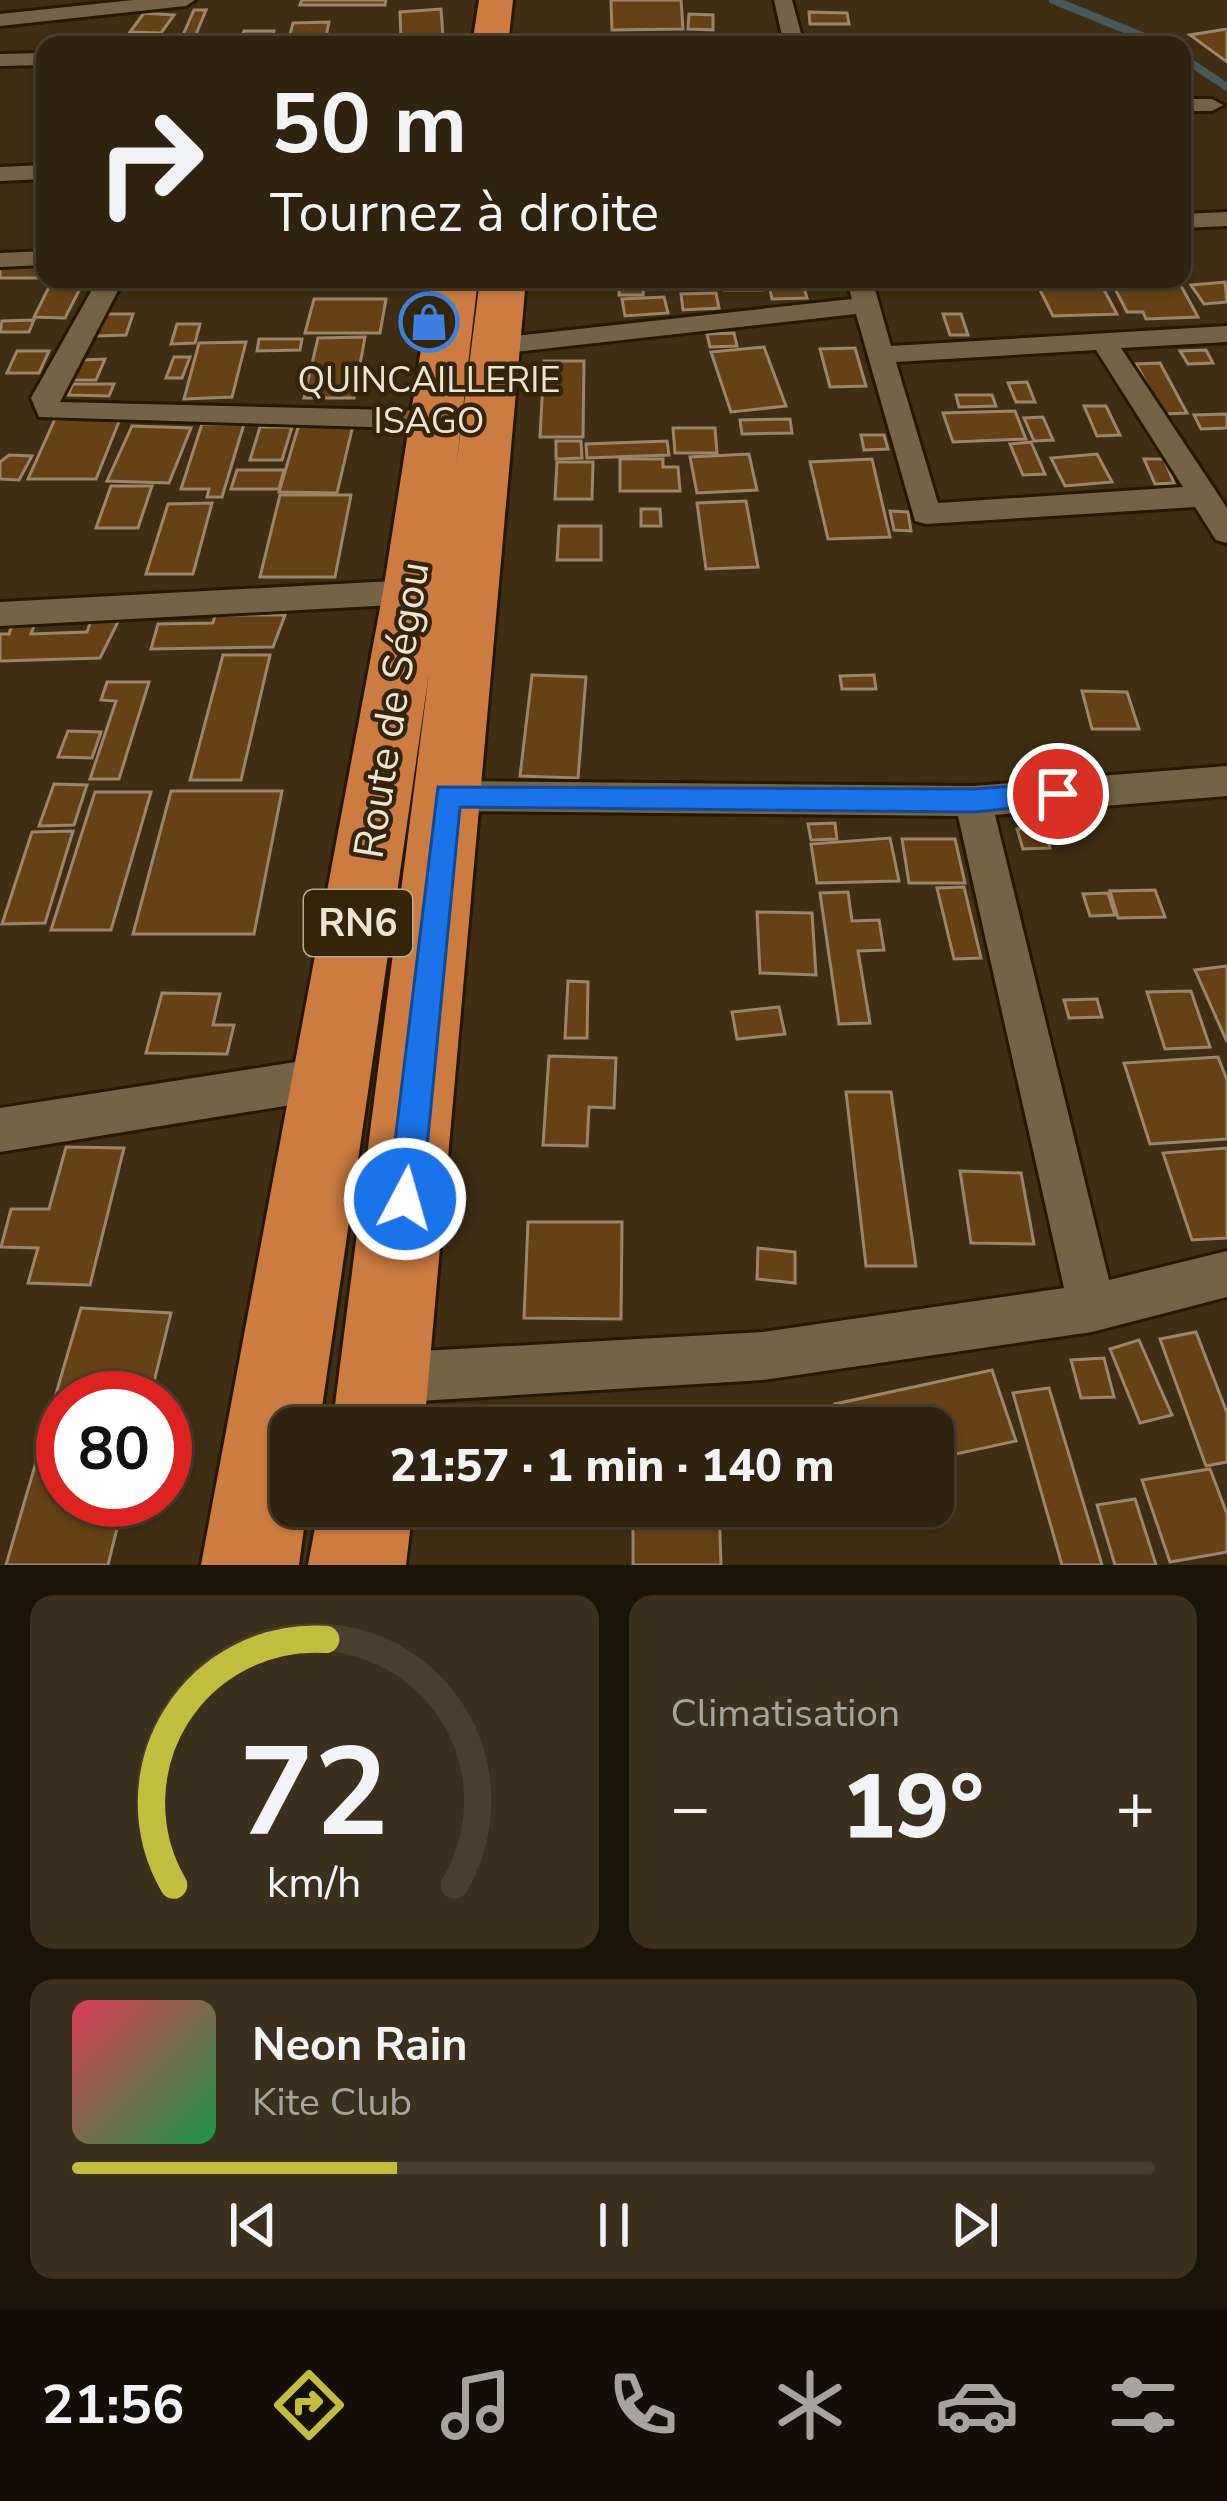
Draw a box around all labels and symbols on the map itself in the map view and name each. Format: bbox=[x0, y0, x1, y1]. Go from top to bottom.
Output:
shop icon: QUINCAILLERIE ISAGO bbox=[398, 291, 460, 353]
place label: QUINCAILLERIE ISAGO bbox=[297, 356, 561, 446]
street label: Route de Ségou bbox=[340, 558, 444, 862]
pin bbox=[1007, 743, 1109, 845]
road number: RN6 bbox=[304, 890, 412, 956]
position arrow bbox=[342, 1136, 468, 1262]
speed limit sign: 80 bbox=[36, 1371, 192, 1527]

